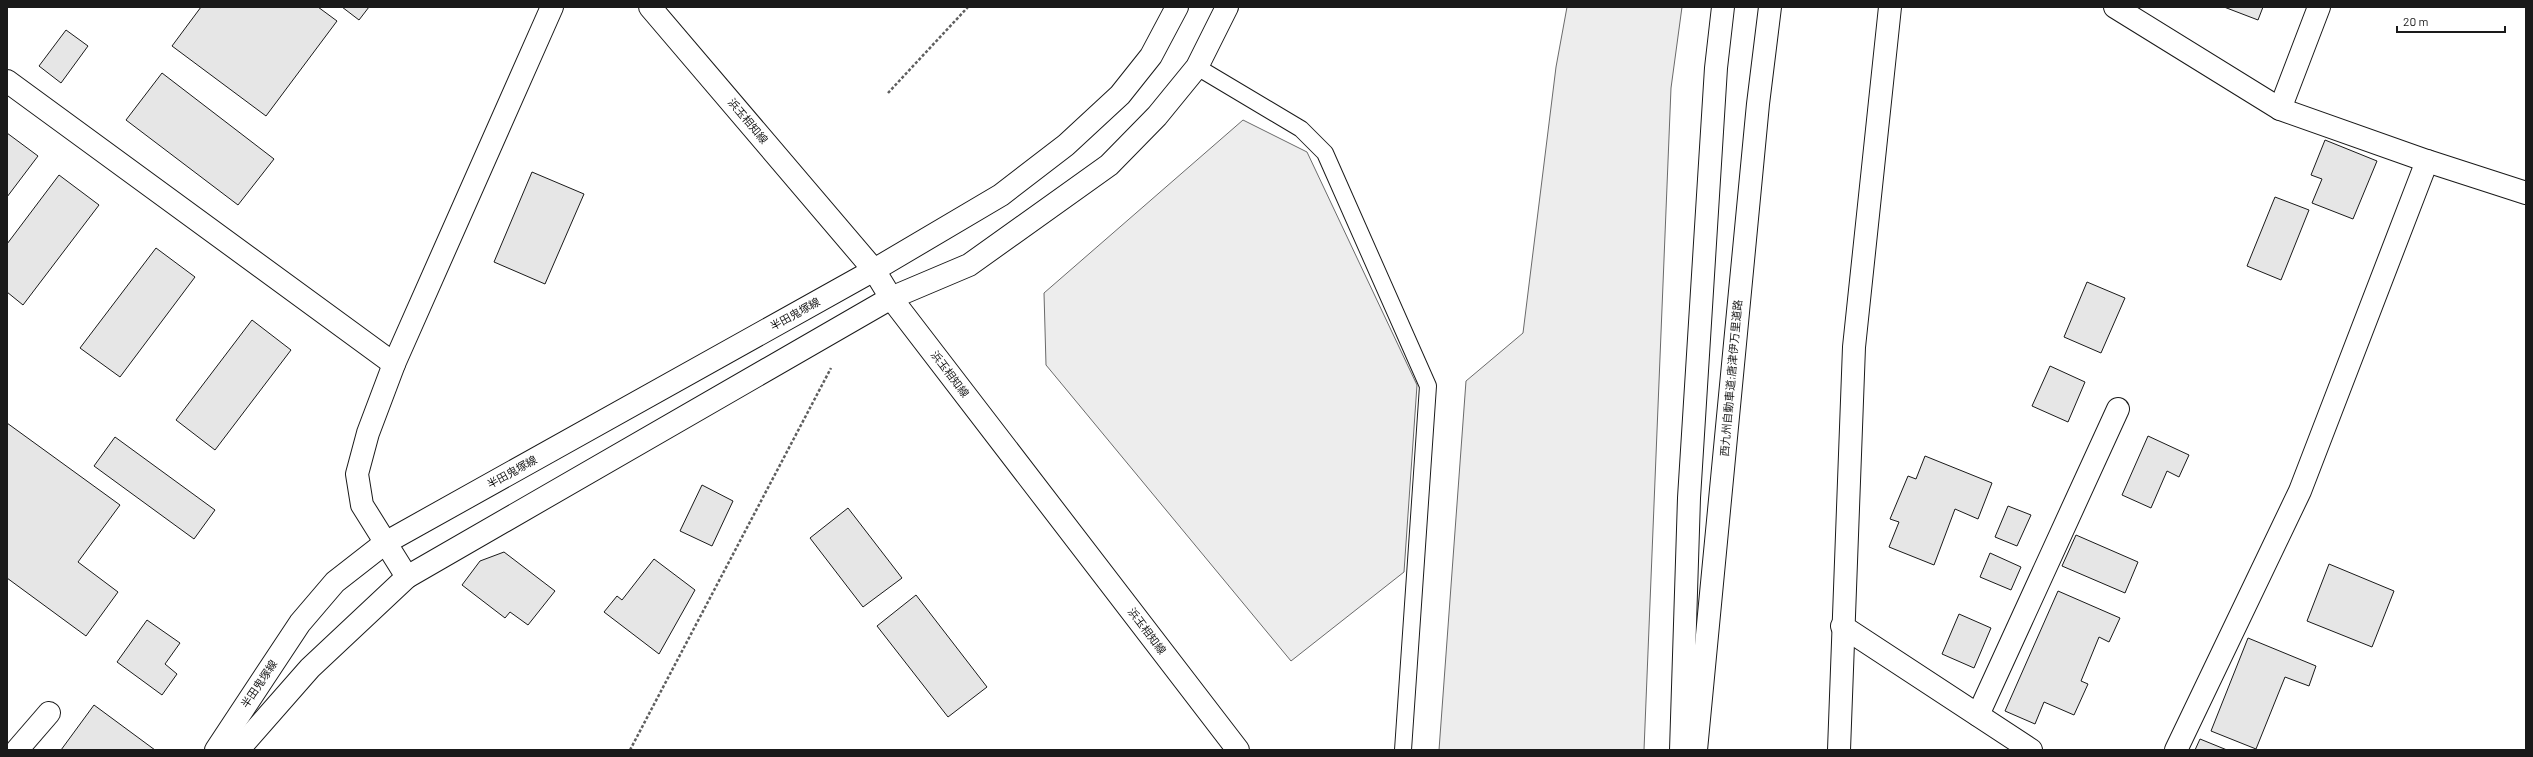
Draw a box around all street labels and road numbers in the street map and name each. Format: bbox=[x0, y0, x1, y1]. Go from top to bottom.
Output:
street label: 浜玉相知線 bbox=[726, 95, 771, 146]
street label: 半田鬼塚線 bbox=[768, 295, 822, 333]
street label: 西九州自動車道;唐津伊万里道路 bbox=[1717, 299, 1744, 457]
street label: 浜玉相知線 bbox=[929, 348, 972, 400]
street label: 半田鬼塚線 bbox=[485, 453, 539, 491]
street label: 浜玉相知線 bbox=[1126, 605, 1169, 657]
street label: 半田鬼塚線 bbox=[238, 657, 279, 710]

